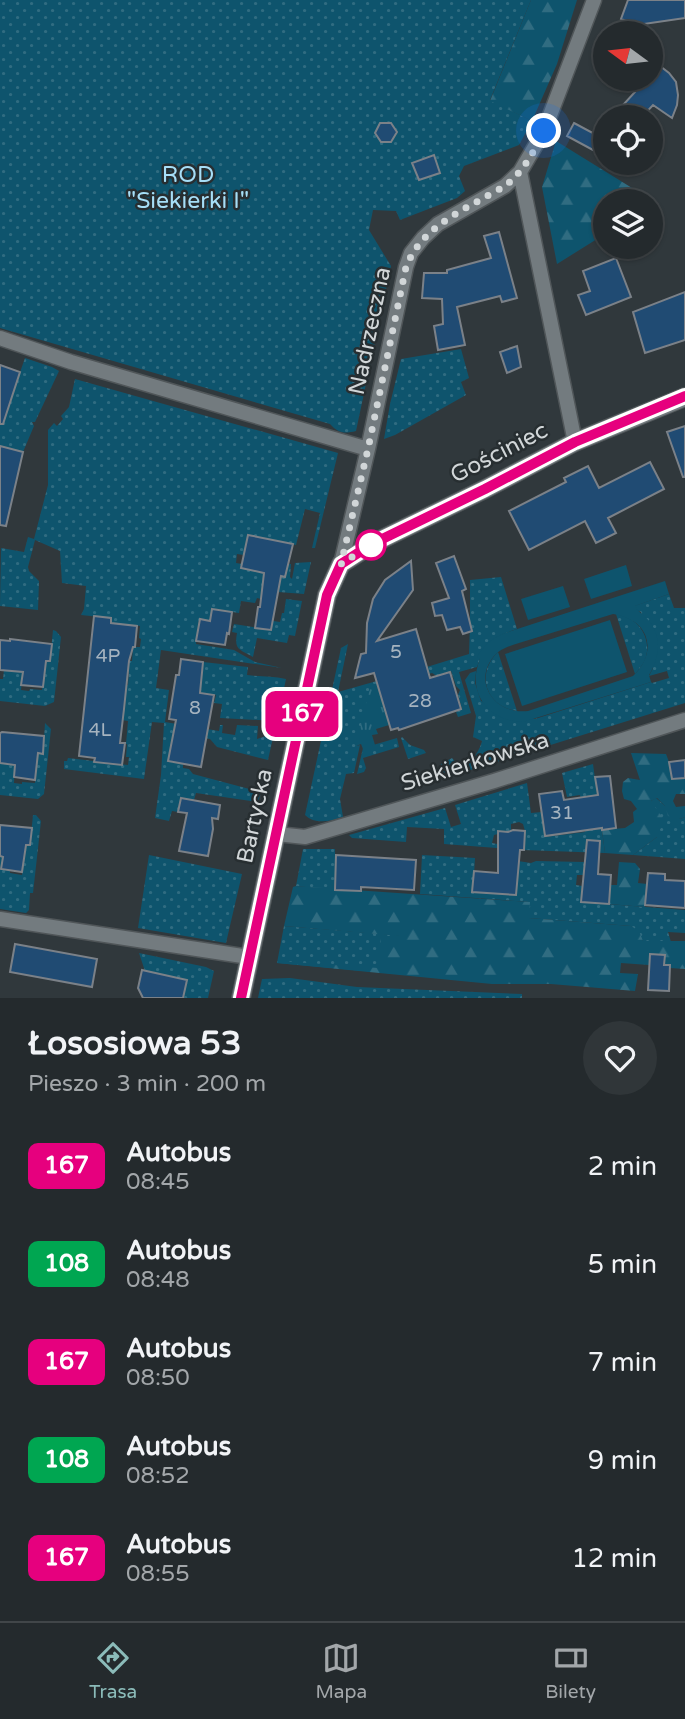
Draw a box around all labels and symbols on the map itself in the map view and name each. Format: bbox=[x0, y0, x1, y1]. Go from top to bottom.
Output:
north arrow bbox=[593, 21, 663, 91]
your location bbox=[526, 113, 561, 148]
park label: ROD "Siekierki I" bbox=[127, 161, 249, 215]
street label: Nadrzeczna bbox=[343, 265, 397, 397]
street label: Gościniec bbox=[446, 417, 552, 489]
unlabelled marker bbox=[356, 530, 386, 560]
house number: 5 bbox=[390, 641, 402, 663]
house number: 4P bbox=[96, 645, 121, 667]
house number: 28 bbox=[408, 690, 432, 712]
line badge: 167 bbox=[262, 691, 342, 737]
house number: 8 bbox=[189, 697, 201, 719]
house number: 4L bbox=[89, 719, 111, 741]
street label: Siekierkowska bbox=[398, 726, 552, 798]
street label: Bartycka bbox=[231, 766, 279, 866]
house number: 31 bbox=[550, 802, 574, 824]

